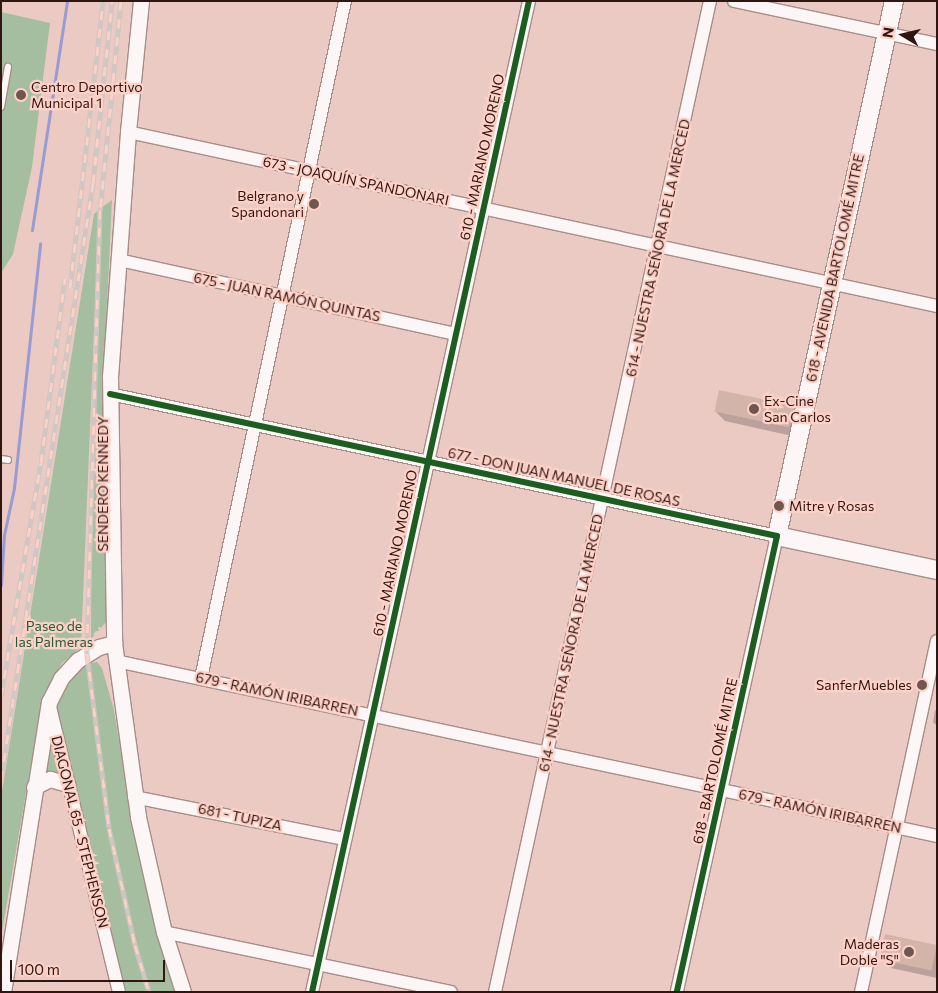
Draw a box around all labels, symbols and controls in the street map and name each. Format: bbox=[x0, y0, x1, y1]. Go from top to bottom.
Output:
north arrow bbox=[878, 10, 928, 60]
text: N bbox=[878, 26, 897, 39]
street label: 610 - MARIANO MORENO bbox=[456, 72, 508, 242]
place label: Centro Deportivo Municipal 1 bbox=[31, 79, 143, 111]
marker: Centro Deportivo Municipal 1 bbox=[15, 89, 27, 101]
street label: 614 - NUESTRA SEÑORA DE LA MERCED bbox=[622, 118, 694, 378]
street label: 673 - JOAQUÍN SPANDONARI bbox=[261, 153, 451, 209]
street label: 618 - AVENIDA BARTOLOMÉ MITRE bbox=[803, 153, 867, 383]
place label: Belgrano y Spandonari bbox=[231, 188, 304, 220]
marker: Belgrano y Spandonari bbox=[308, 198, 320, 210]
street label: 675 - JUAN RAMÓN QUINTAS bbox=[192, 269, 382, 325]
place label: Ex-Cine San Carlos bbox=[764, 393, 831, 426]
marker: Ex-Cine San Carlos bbox=[748, 403, 760, 415]
street label: SENDERO KENNEDY bbox=[95, 416, 111, 552]
street label: 677 - DON JUAN MANUEL DE ROSAS bbox=[446, 444, 682, 510]
street label: 610 - MARIANO MORENO bbox=[369, 468, 421, 638]
place label: Mitre y Rosas bbox=[789, 498, 874, 514]
marker: Mitre y Rosas bbox=[773, 500, 785, 512]
street label: 614 - NUESTRA SEÑORA DE LA MERCED bbox=[535, 513, 607, 773]
park label: Paseo de las Palmeras bbox=[15, 618, 93, 650]
street label: 679 - RAMÓN IRIBARREN bbox=[194, 669, 360, 719]
street label: 618 - BARTOLOMÉ MITRE bbox=[689, 676, 741, 846]
place label: SanferMuebles bbox=[816, 677, 912, 693]
marker: SanferMuebles bbox=[916, 679, 928, 691]
street label: DIAGONAL 65 - STEPHENSON bbox=[48, 734, 112, 930]
street label: 679 - RAMÓN IRIBARREN bbox=[737, 786, 903, 836]
street label: 681 - TUPIZA bbox=[197, 800, 283, 834]
place label: Maderas Doble "S" bbox=[840, 936, 899, 969]
marker: Maderas Doble "S" bbox=[903, 946, 915, 958]
scale bar bbox=[12, 950, 168, 982]
text: 100 m bbox=[18, 960, 60, 978]

